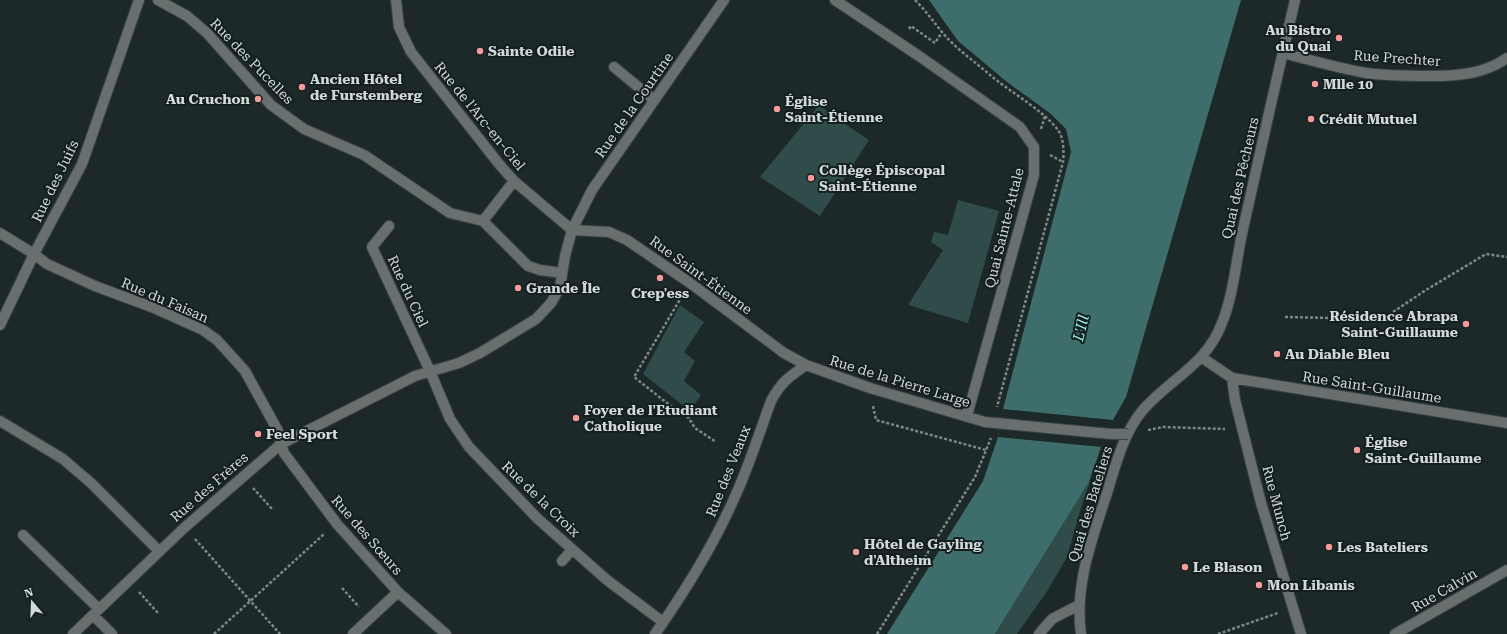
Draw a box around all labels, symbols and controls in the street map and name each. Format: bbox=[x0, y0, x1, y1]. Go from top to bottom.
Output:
street label: Rue des Pucelles bbox=[207, 15, 297, 107]
place label: Au Bistro du Quai bbox=[1265, 22, 1331, 54]
marker: Au Bistro du Quai bbox=[1334, 33, 1344, 43]
place label: Sainte Odile bbox=[488, 43, 575, 59]
marker: Sainte Odile bbox=[475, 46, 485, 56]
street label: Rue Prechter bbox=[1353, 47, 1441, 69]
street label: Rue de la Courtine bbox=[592, 49, 677, 161]
street label: Rue de l'Arc-en-Ciel bbox=[431, 59, 529, 174]
place label: Ancien Hôtel de Furstemberg bbox=[310, 71, 423, 103]
place label: Mlle 10 bbox=[1323, 76, 1373, 92]
marker: Mlle 10 bbox=[1310, 79, 1320, 89]
marker: Ancien Hôtel de Furstemberg bbox=[297, 82, 307, 92]
place label: Au Cruchon bbox=[166, 91, 251, 107]
place label: Église Saint-Étienne bbox=[785, 93, 883, 125]
marker: Au Cruchon bbox=[253, 94, 263, 104]
marker: Église Saint-Étienne bbox=[772, 104, 782, 114]
place label: Crédit Mutuel bbox=[1319, 111, 1417, 127]
marker: Crédit Mutuel bbox=[1306, 114, 1316, 124]
street label: Quai des Pêcheurs bbox=[1218, 115, 1262, 240]
street label: Rue des Juifs bbox=[28, 137, 82, 225]
place label: Collège Épiscopal Saint-Étienne bbox=[819, 162, 946, 194]
street label: Quai Sainte-Attale bbox=[981, 166, 1027, 290]
marker: Collège Épiscopal Saint-Étienne bbox=[806, 173, 816, 183]
street label: Rue Saint-Étienne bbox=[647, 232, 756, 318]
street label: Rue du Ciel bbox=[384, 253, 432, 330]
marker: Crep'ess bbox=[655, 273, 665, 283]
street label: Rue du Faisan bbox=[119, 274, 211, 326]
place label: Grande Île bbox=[526, 280, 600, 296]
marker: Grande Île bbox=[513, 283, 523, 293]
place label: Crep'ess bbox=[631, 285, 689, 301]
place label: Résidence Abrapa Saint-Guillaume bbox=[1329, 308, 1459, 340]
water label: L'Ill bbox=[1069, 313, 1093, 344]
marker: Résidence Abrapa Saint-Guillaume bbox=[1461, 319, 1471, 329]
place label: Au Diable Bleu bbox=[1285, 346, 1390, 362]
marker: Au Diable Bleu bbox=[1272, 349, 1282, 359]
street label: Rue de la Pierre Large bbox=[828, 352, 972, 410]
street label: Rue Saint-Guillaume bbox=[1301, 368, 1443, 406]
place label: Foyer de l'Etudiant Catholique bbox=[584, 402, 718, 434]
marker: Foyer de l'Etudiant Catholique bbox=[571, 413, 581, 423]
street label: Rue des Veaux bbox=[702, 423, 754, 519]
place label: Feel Sport bbox=[266, 426, 338, 442]
marker: Feel Sport bbox=[253, 429, 263, 439]
place label: Église Saint-Guillaume bbox=[1365, 434, 1482, 466]
street label: Quai des Bateliers bbox=[1065, 444, 1115, 564]
marker: Église Saint-Guillaume bbox=[1352, 445, 1362, 455]
street label: Rue des Frères bbox=[167, 449, 251, 525]
street label: Rue de la Croix bbox=[499, 458, 583, 540]
street label: Rue Munch bbox=[1259, 464, 1295, 542]
street label: Rue des Sœurs bbox=[328, 492, 406, 578]
place label: Hôtel de Gayling d'Altheim bbox=[864, 536, 982, 568]
place label: Les Bateliers bbox=[1337, 539, 1428, 555]
marker: Les Bateliers bbox=[1324, 542, 1334, 552]
marker: Hôtel de Gayling d'Altheim bbox=[851, 547, 861, 557]
place label: Le Blason bbox=[1193, 559, 1263, 575]
marker: Le Blason bbox=[1180, 562, 1190, 572]
street label: Rue Calvin bbox=[1408, 565, 1480, 615]
place label: Mon Libanis bbox=[1267, 577, 1355, 593]
marker: Mon Libanis bbox=[1254, 580, 1264, 590]
north arrow bbox=[12, 582, 52, 622]
text: N bbox=[23, 585, 36, 601]

